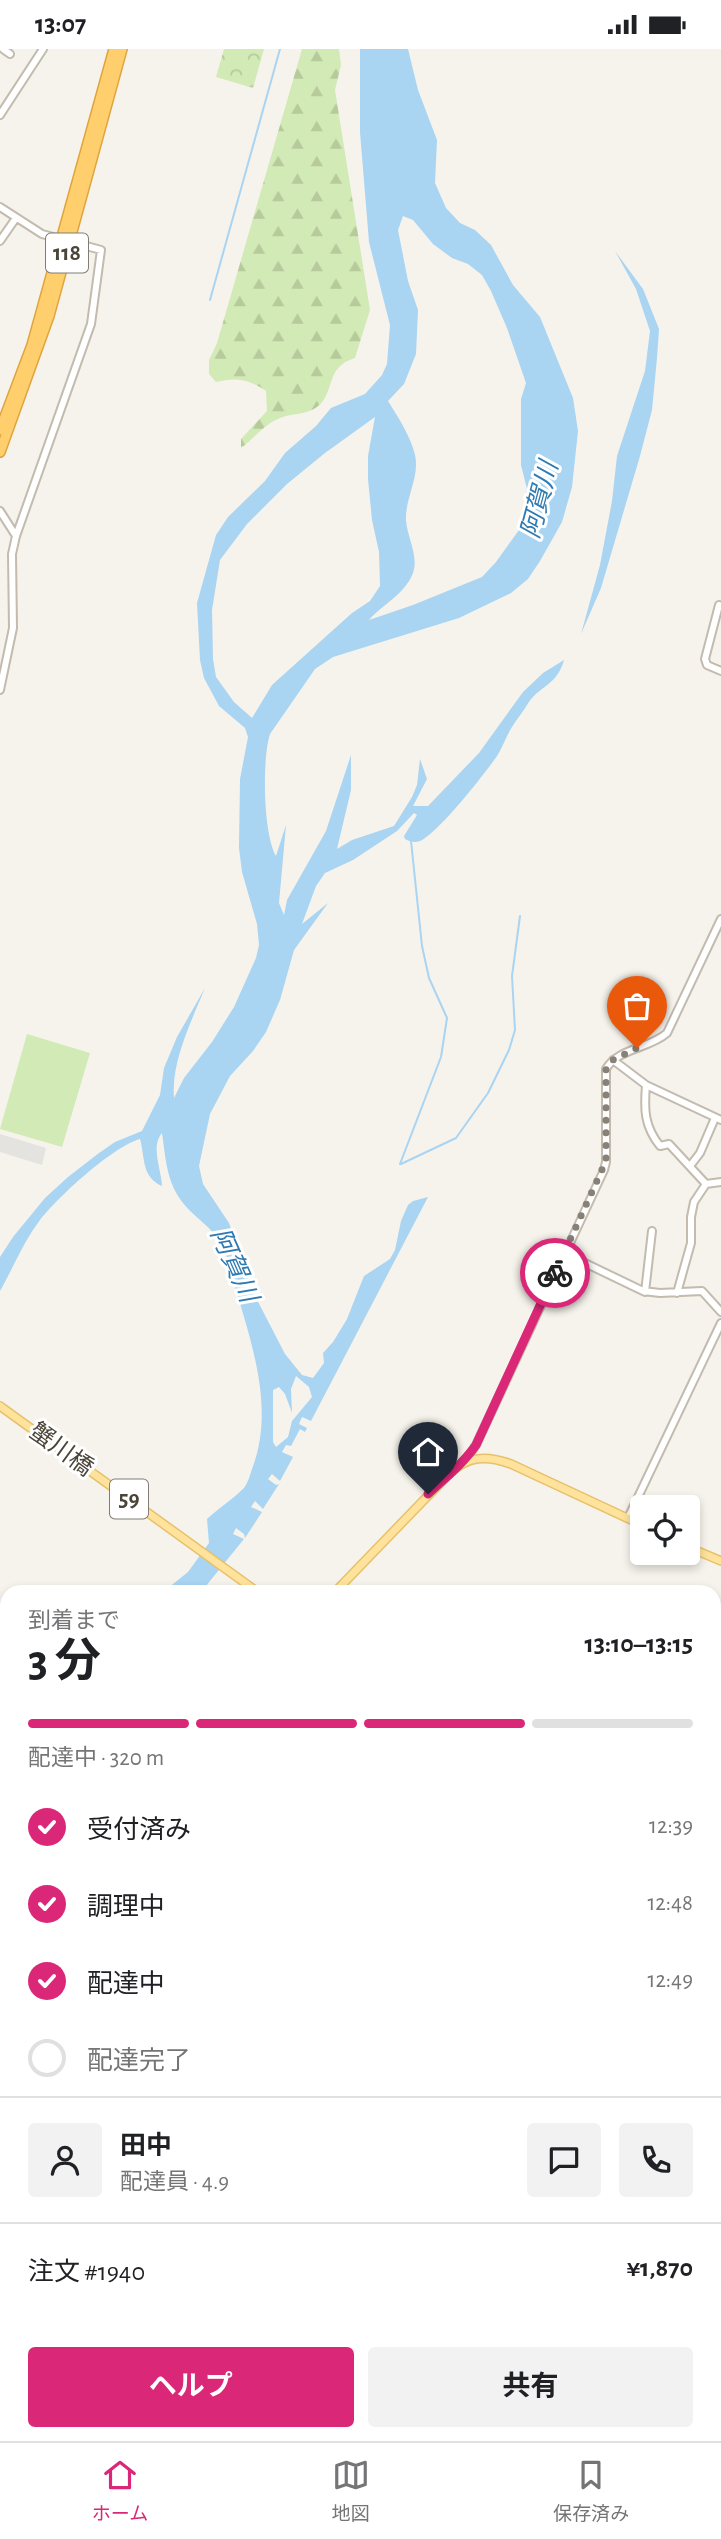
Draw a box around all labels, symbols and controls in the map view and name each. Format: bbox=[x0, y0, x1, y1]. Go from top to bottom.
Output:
text: 13:07 bbox=[35, 11, 86, 37]
road number: 118 bbox=[46, 233, 88, 273]
water label: 阿賀川 bbox=[516, 456, 563, 541]
pin bbox=[607, 976, 667, 1048]
icon: bag bbox=[618, 987, 656, 1025]
water label: 阿賀川 bbox=[206, 1224, 264, 1309]
courier bbox=[520, 1238, 590, 1308]
icon: bike bbox=[536, 1254, 574, 1292]
street label: 蟹川橋 bbox=[25, 1418, 98, 1481]
pin bbox=[398, 1422, 458, 1494]
icon: home bbox=[409, 1433, 447, 1471]
road number: 59 bbox=[110, 1479, 148, 1519]
map controls bbox=[630, 1495, 700, 1565]
button: locate bbox=[630, 1495, 700, 1565]
text: 到着まで bbox=[28, 1610, 120, 1633]
text: 13:10–13:15 bbox=[584, 1631, 693, 1657]
text: 3 分 bbox=[28, 1639, 101, 1685]
text: 配達中 · 320 m bbox=[28, 1747, 164, 1770]
icon: check bbox=[28, 1808, 66, 1846]
text: 12:39 bbox=[649, 1815, 693, 1838]
text: 受付済み bbox=[87, 1817, 191, 1843]
icon: check bbox=[28, 1885, 66, 1923]
text: 12:48 bbox=[647, 1892, 693, 1915]
text: 調理中 bbox=[87, 1894, 165, 1920]
icon: check bbox=[28, 1962, 66, 2000]
text: 12:49 bbox=[647, 1969, 693, 1992]
text: 配達中 bbox=[87, 1971, 165, 1997]
text: 配達完了 bbox=[87, 2048, 191, 2074]
button: person bbox=[28, 2123, 102, 2197]
button: chat bbox=[527, 2123, 601, 2197]
button: phone bbox=[619, 2123, 693, 2197]
text: 田中 bbox=[120, 2133, 172, 2159]
text: 配達員 · 4.9 bbox=[120, 2171, 229, 2194]
text: ¥1,870 bbox=[626, 2255, 693, 2281]
text: 注文 #1940 bbox=[28, 2259, 145, 2285]
button: ヘルプ bbox=[28, 2347, 354, 2427]
button: 共有 bbox=[368, 2347, 693, 2427]
tab: ホーム bbox=[92, 2456, 148, 2526]
tab: 地図 bbox=[332, 2456, 370, 2526]
tab: 保存済み bbox=[553, 2456, 629, 2526]

